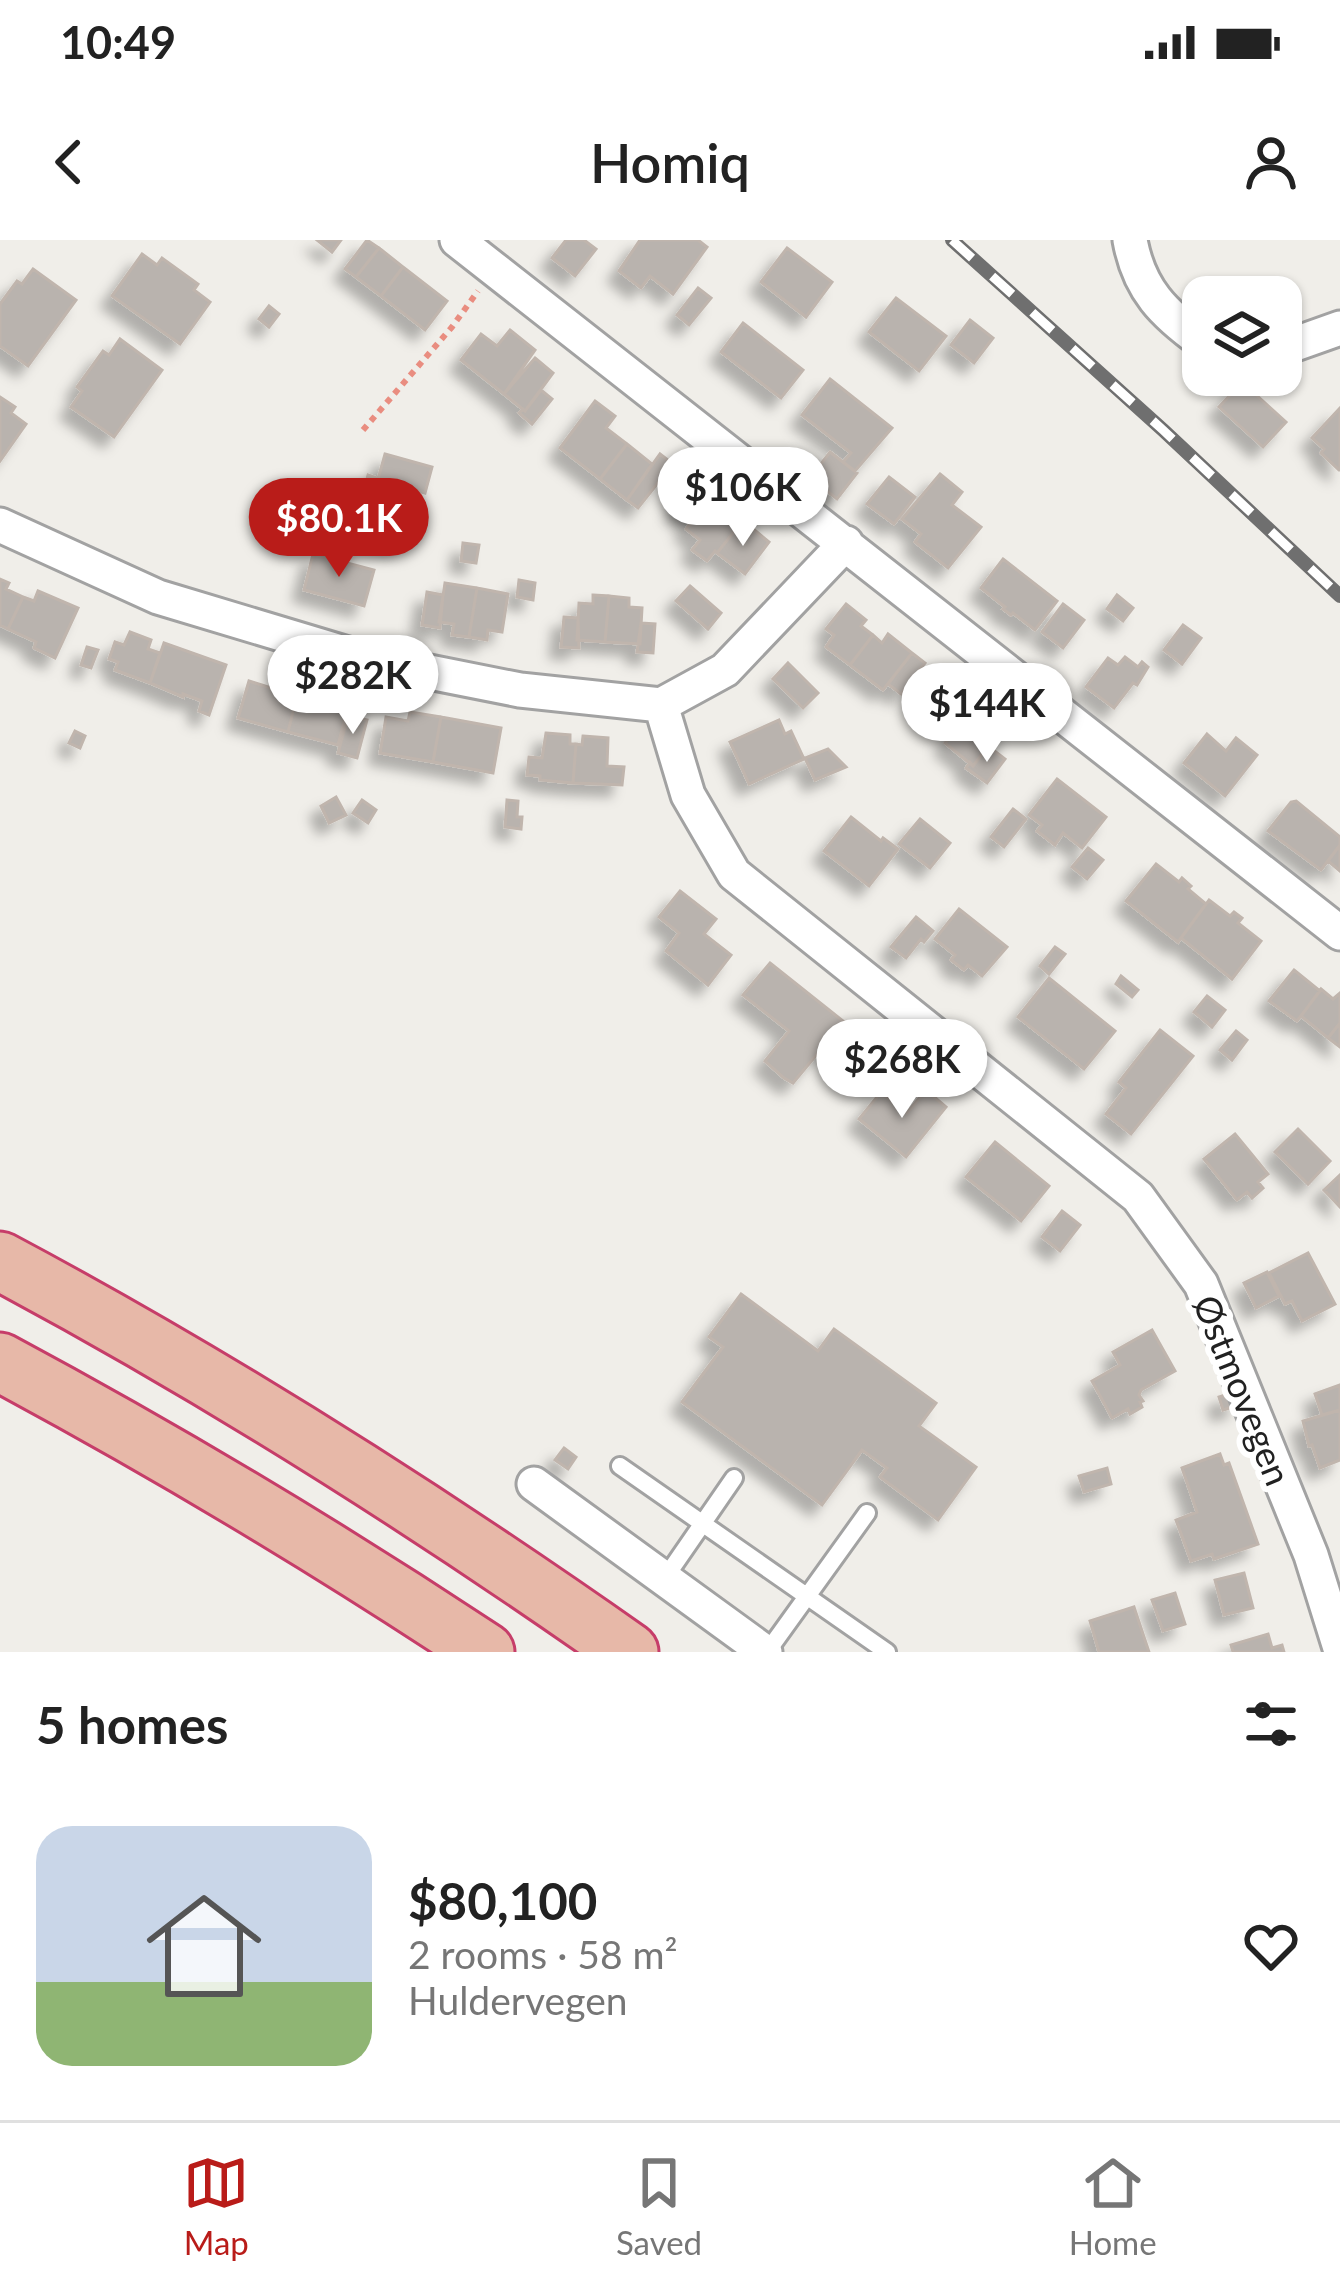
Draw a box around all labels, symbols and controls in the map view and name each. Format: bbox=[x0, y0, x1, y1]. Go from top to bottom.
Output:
text: 10:49 bbox=[60, 15, 176, 69]
icon: back bbox=[36, 129, 102, 195]
icon: person bbox=[1238, 129, 1304, 195]
text: Homiq bbox=[590, 130, 750, 195]
map controls bbox=[1182, 276, 1302, 396]
button: layers bbox=[1182, 276, 1302, 396]
pin: $106K bbox=[659, 447, 827, 549]
text: $106K bbox=[684, 463, 802, 509]
pin: $80.1K bbox=[241, 478, 437, 580]
text: $80.1K bbox=[276, 494, 402, 540]
pin: $282K bbox=[269, 635, 437, 737]
text: $282K bbox=[294, 651, 412, 697]
pin: $144K bbox=[903, 663, 1071, 765]
text: $144K bbox=[928, 679, 1046, 725]
pin: $268K bbox=[818, 1019, 986, 1121]
text: $268K bbox=[843, 1035, 961, 1081]
street label: Østmovegen bbox=[1185, 1289, 1301, 1491]
icon: filters bbox=[1238, 1691, 1304, 1757]
text: 5 homes bbox=[36, 1694, 228, 1755]
text: $80,100 bbox=[408, 1870, 597, 1931]
icon: home bbox=[132, 1874, 276, 2018]
icon: heart bbox=[1238, 1913, 1304, 1979]
text: 2 rooms · 58 m² bbox=[408, 1931, 678, 1977]
text: Huldervegen bbox=[408, 1977, 628, 2023]
tab: Map bbox=[183, 2150, 249, 2262]
tab: Saved bbox=[616, 2150, 702, 2262]
tab: Home bbox=[1069, 2150, 1157, 2262]

